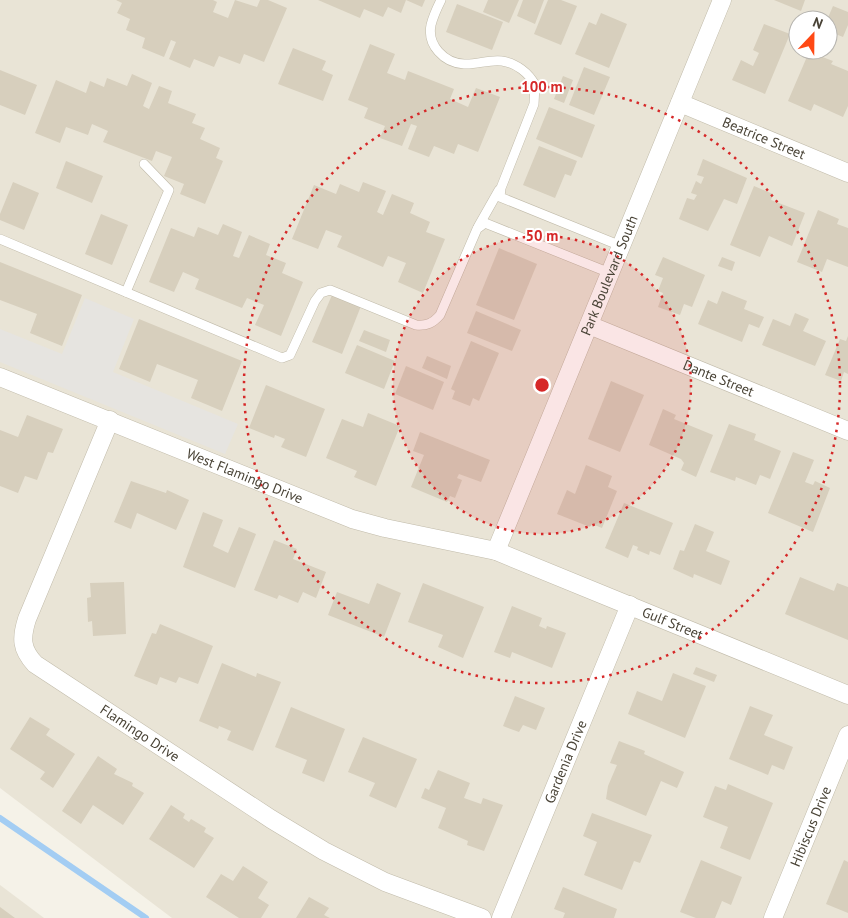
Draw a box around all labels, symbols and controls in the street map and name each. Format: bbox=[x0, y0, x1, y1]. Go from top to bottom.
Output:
north arrow bbox=[788, 10, 838, 60]
text: N bbox=[810, 13, 826, 33]
text: 100 m bbox=[521, 77, 563, 96]
street label: Beatrice Street bbox=[720, 113, 808, 163]
street label: Park Boulevard South bbox=[576, 213, 642, 338]
text: 50 m bbox=[526, 226, 558, 245]
street label: Dante Street bbox=[680, 355, 757, 401]
centre of rings bbox=[533, 376, 551, 394]
street label: West Flamingo Drive bbox=[184, 444, 306, 507]
street label: Gulf Street bbox=[640, 603, 706, 644]
street label: Flamingo Drive bbox=[97, 700, 183, 766]
street label: Gardenia Drive bbox=[540, 717, 591, 806]
street label: Hibiscus Drive bbox=[786, 783, 835, 869]

